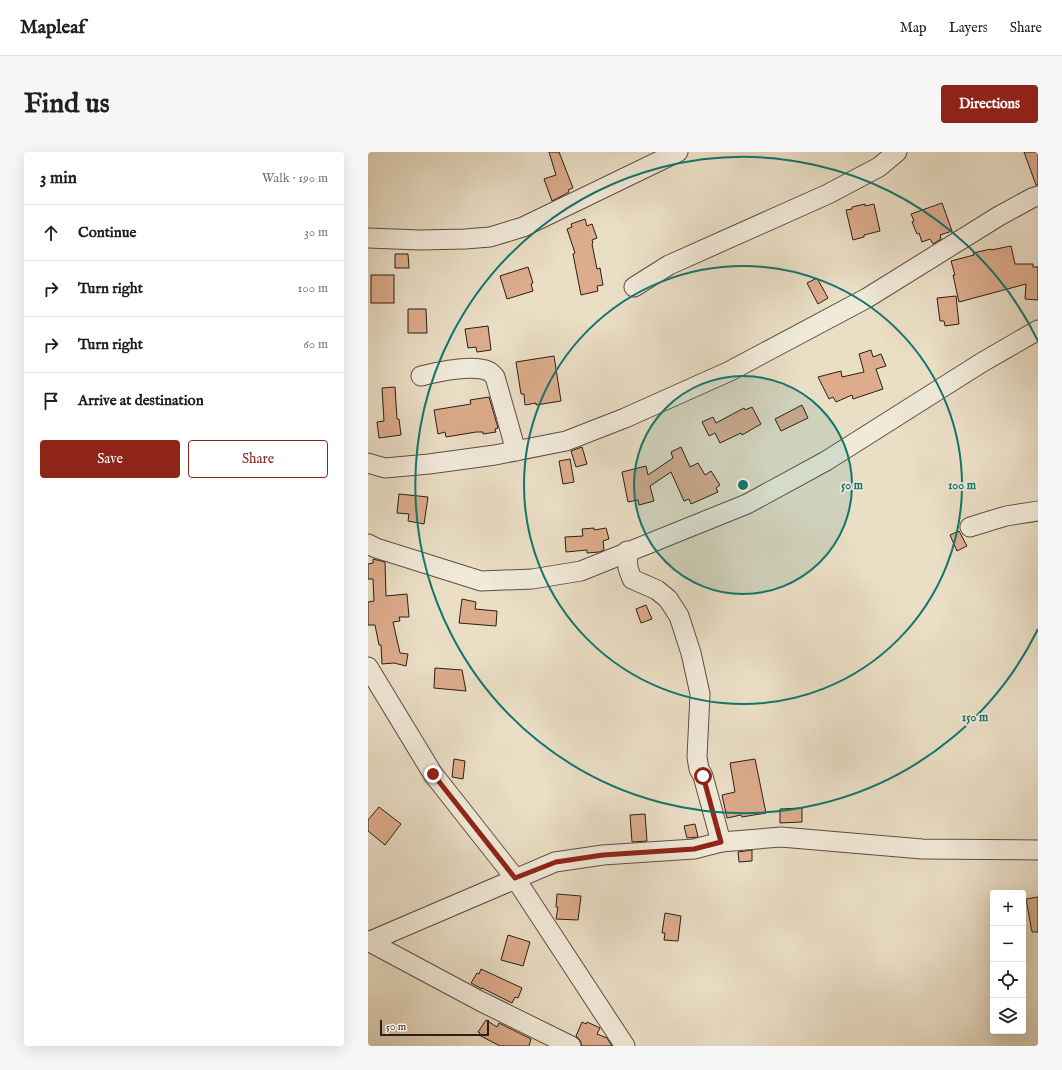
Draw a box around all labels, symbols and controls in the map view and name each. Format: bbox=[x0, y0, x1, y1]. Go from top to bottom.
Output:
text: Mapleaf bbox=[20, 16, 85, 40]
text: Map bbox=[900, 19, 927, 37]
text: Layers bbox=[949, 19, 988, 37]
text: Share bbox=[1010, 19, 1042, 37]
button: Directions bbox=[941, 85, 1038, 123]
text: Find us bbox=[24, 87, 110, 122]
text: 3 min bbox=[40, 168, 77, 189]
text: Walk · 190 m bbox=[262, 170, 328, 187]
icon: ahead bbox=[40, 222, 62, 244]
text: Continue bbox=[78, 223, 136, 242]
text: 30 m bbox=[304, 224, 328, 241]
icon: right bbox=[40, 278, 62, 300]
text: Turn right bbox=[78, 279, 143, 298]
text: 100 m bbox=[298, 280, 328, 297]
icon: right bbox=[40, 334, 62, 356]
text: Turn right bbox=[78, 335, 143, 354]
text: 60 m bbox=[303, 336, 328, 353]
icon: arrive bbox=[40, 390, 62, 412]
text: Arrive at destination bbox=[78, 391, 204, 410]
button: Save bbox=[40, 440, 180, 478]
button: Share bbox=[188, 440, 328, 478]
centre of rings bbox=[736, 478, 750, 492]
text: 50 m bbox=[841, 478, 864, 493]
text: 100 m bbox=[948, 478, 977, 493]
text: 150 m bbox=[962, 710, 989, 725]
route end bbox=[424, 765, 442, 783]
route start bbox=[694, 767, 712, 785]
map controls bbox=[990, 890, 1026, 1034]
button: + bbox=[990, 890, 1026, 926]
button: − bbox=[990, 926, 1026, 962]
button: locate bbox=[990, 962, 1026, 998]
button: layers bbox=[990, 998, 1026, 1034]
scale bar bbox=[380, 1018, 489, 1037]
text: 50 m bbox=[386, 1020, 406, 1034]

